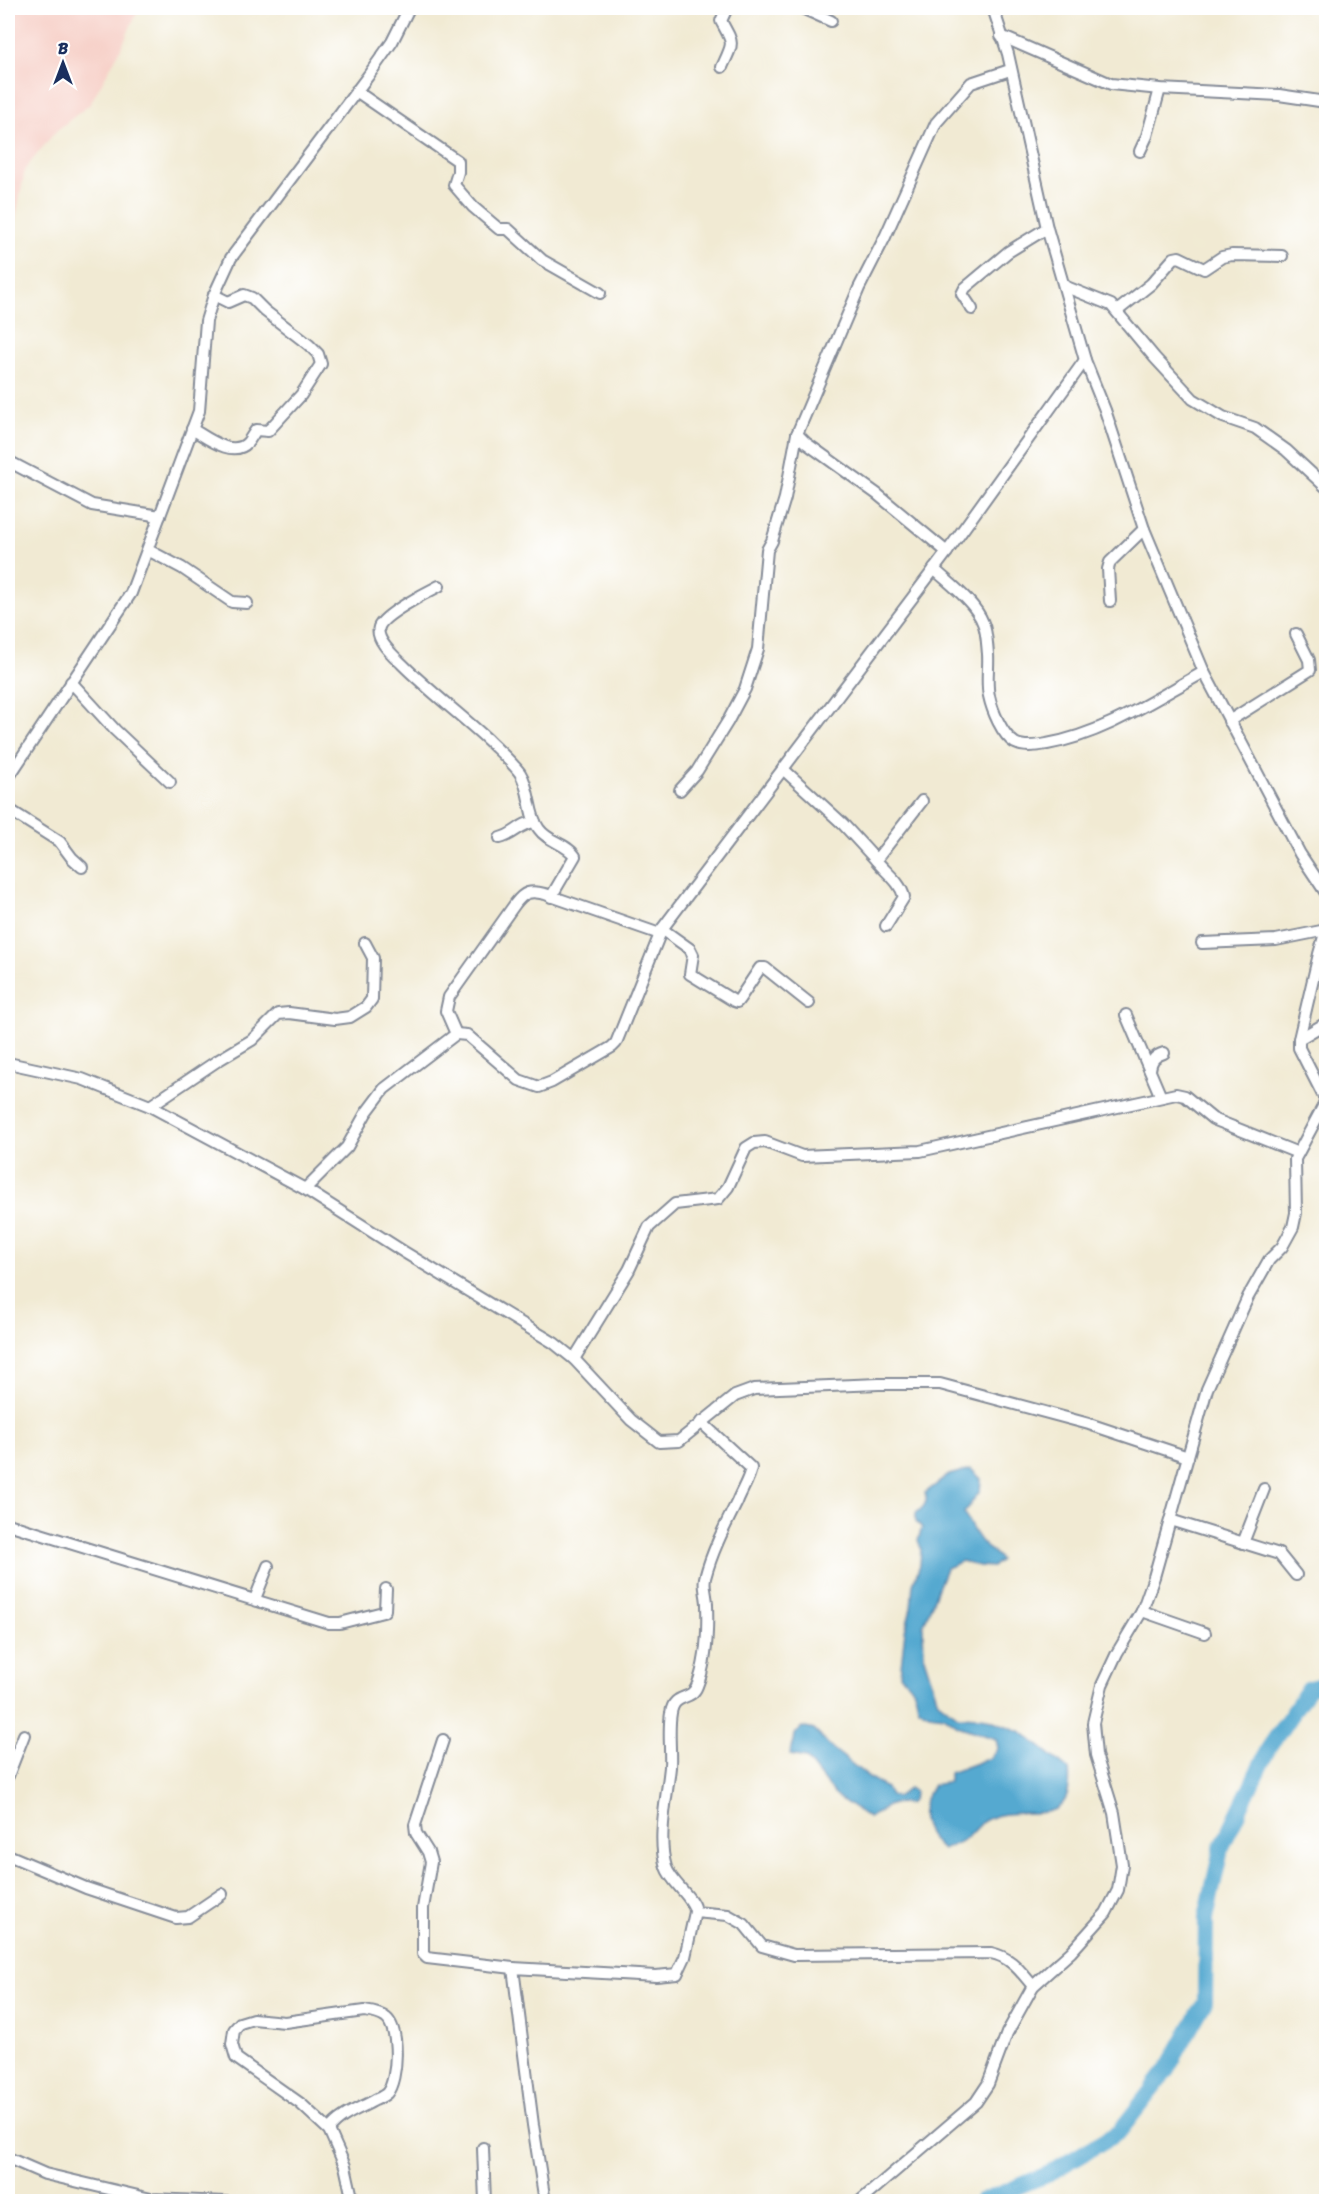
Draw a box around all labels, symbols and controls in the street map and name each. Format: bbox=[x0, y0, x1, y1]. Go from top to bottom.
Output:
north arrow bbox=[33, 33, 93, 93]
text: B bbox=[58, 34, 69, 63]

